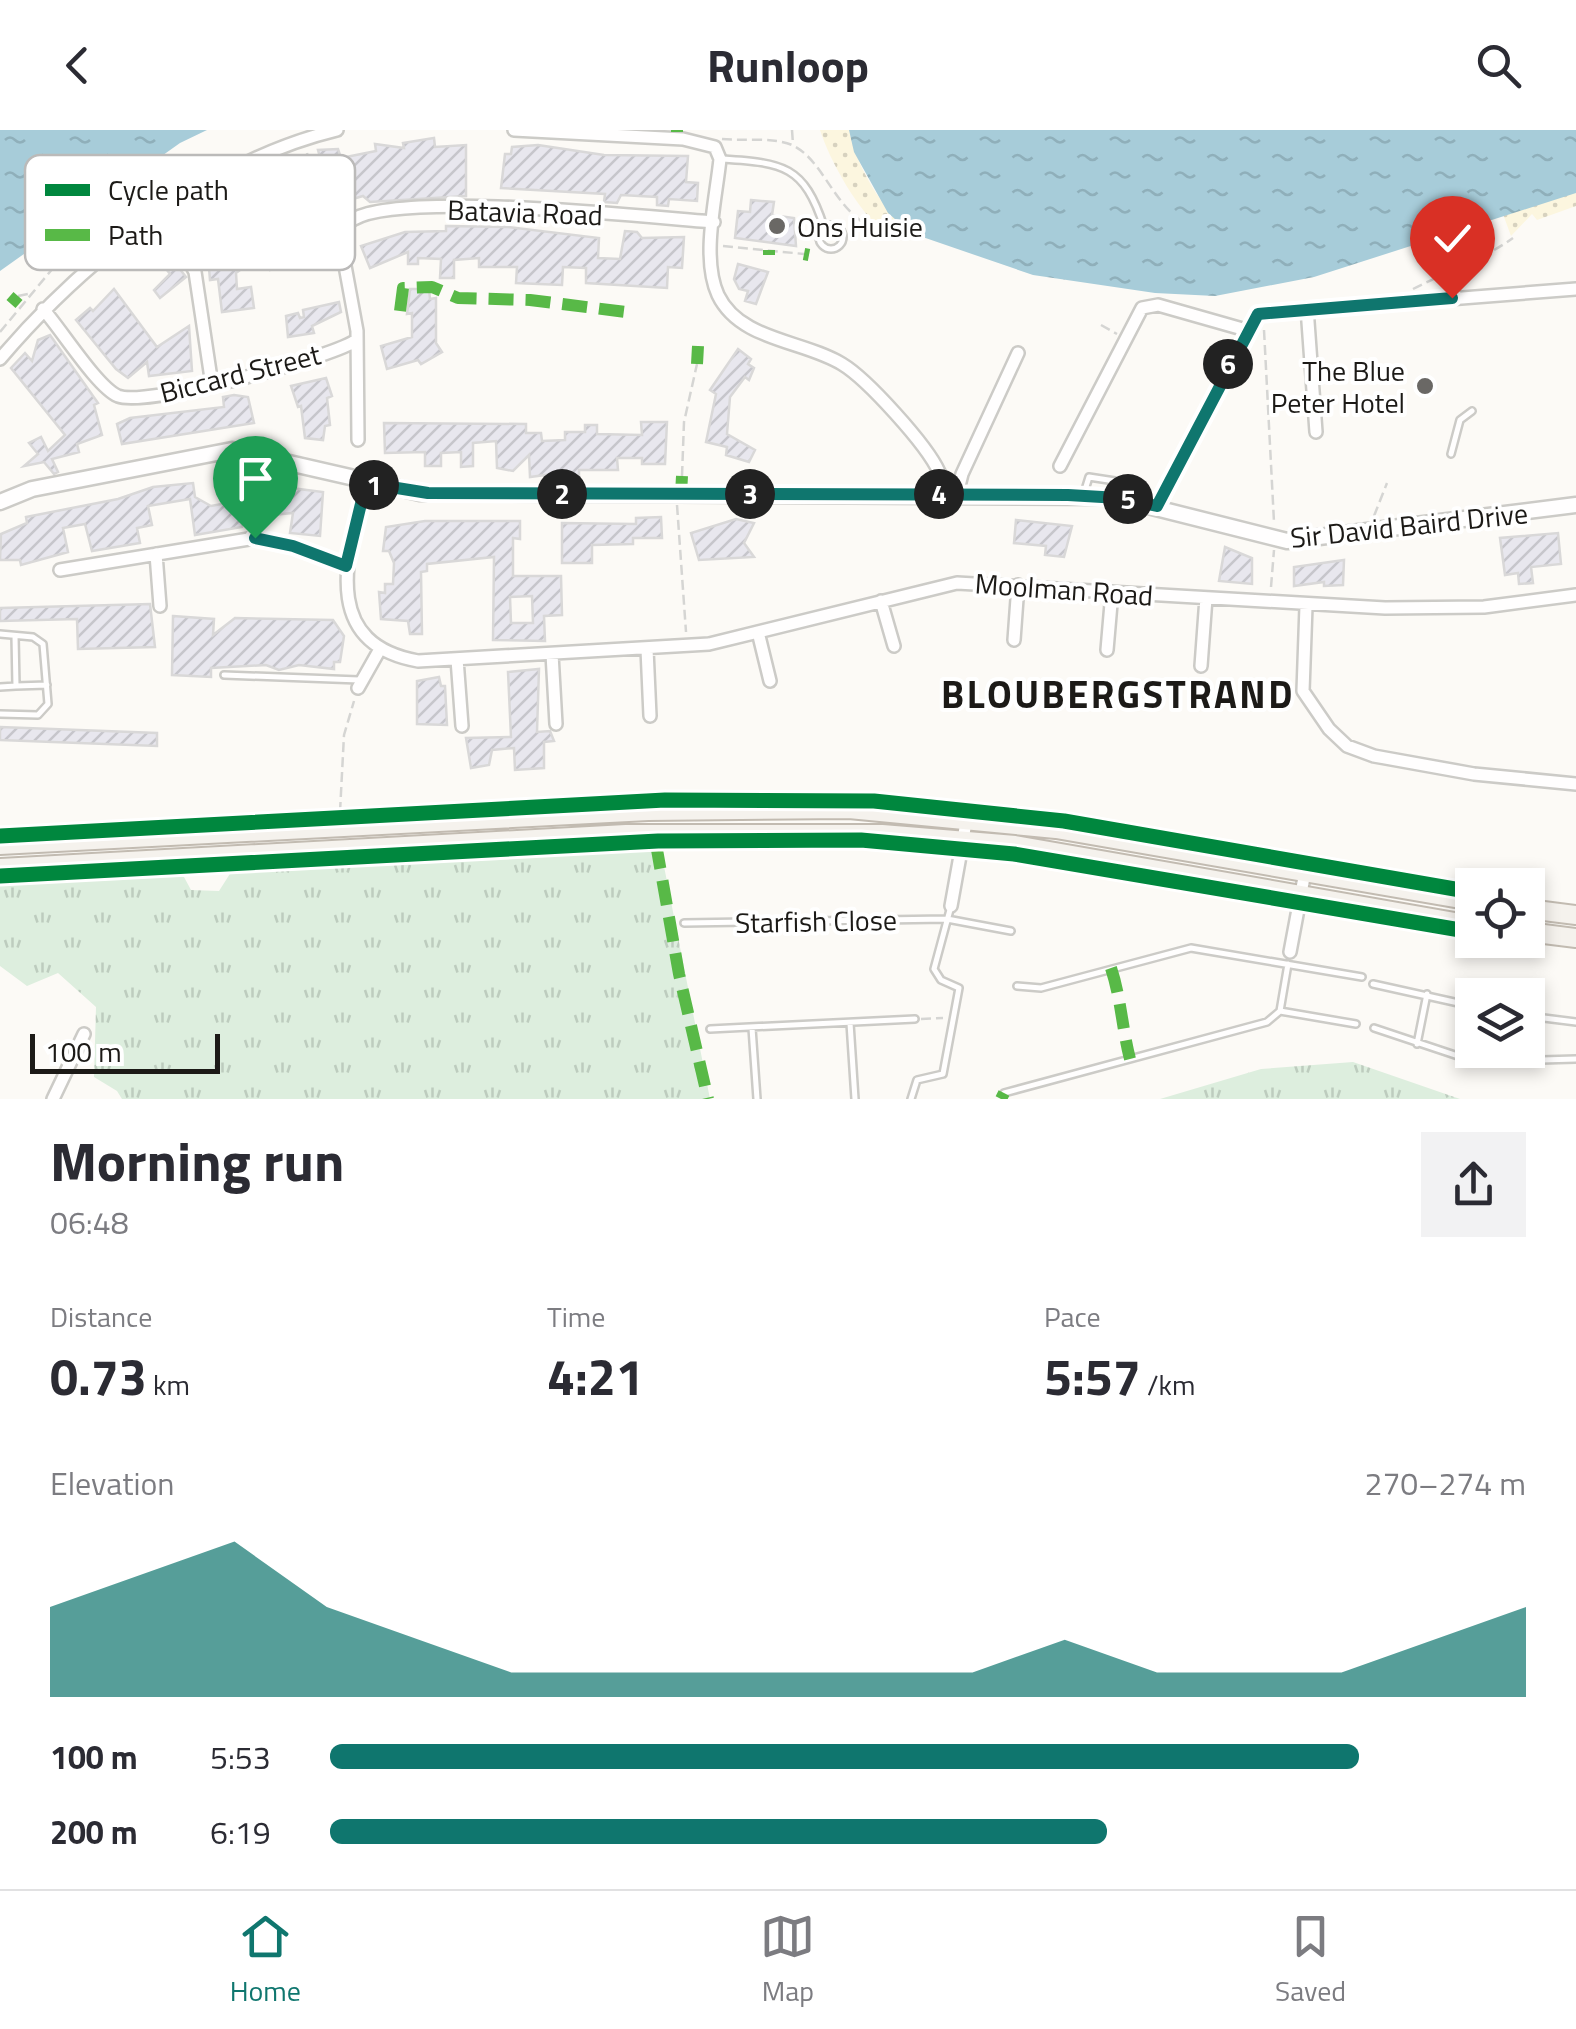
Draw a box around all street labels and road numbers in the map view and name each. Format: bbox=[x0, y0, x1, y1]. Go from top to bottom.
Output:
street label: Batavia Road bbox=[447, 188, 603, 236]
street label: Biccard Street bbox=[155, 332, 325, 414]
street label: Sir David Baird Drive bbox=[1288, 491, 1530, 559]
street label: Moolman Road bbox=[973, 561, 1155, 617]
street label: Starfish Close bbox=[735, 898, 897, 944]

